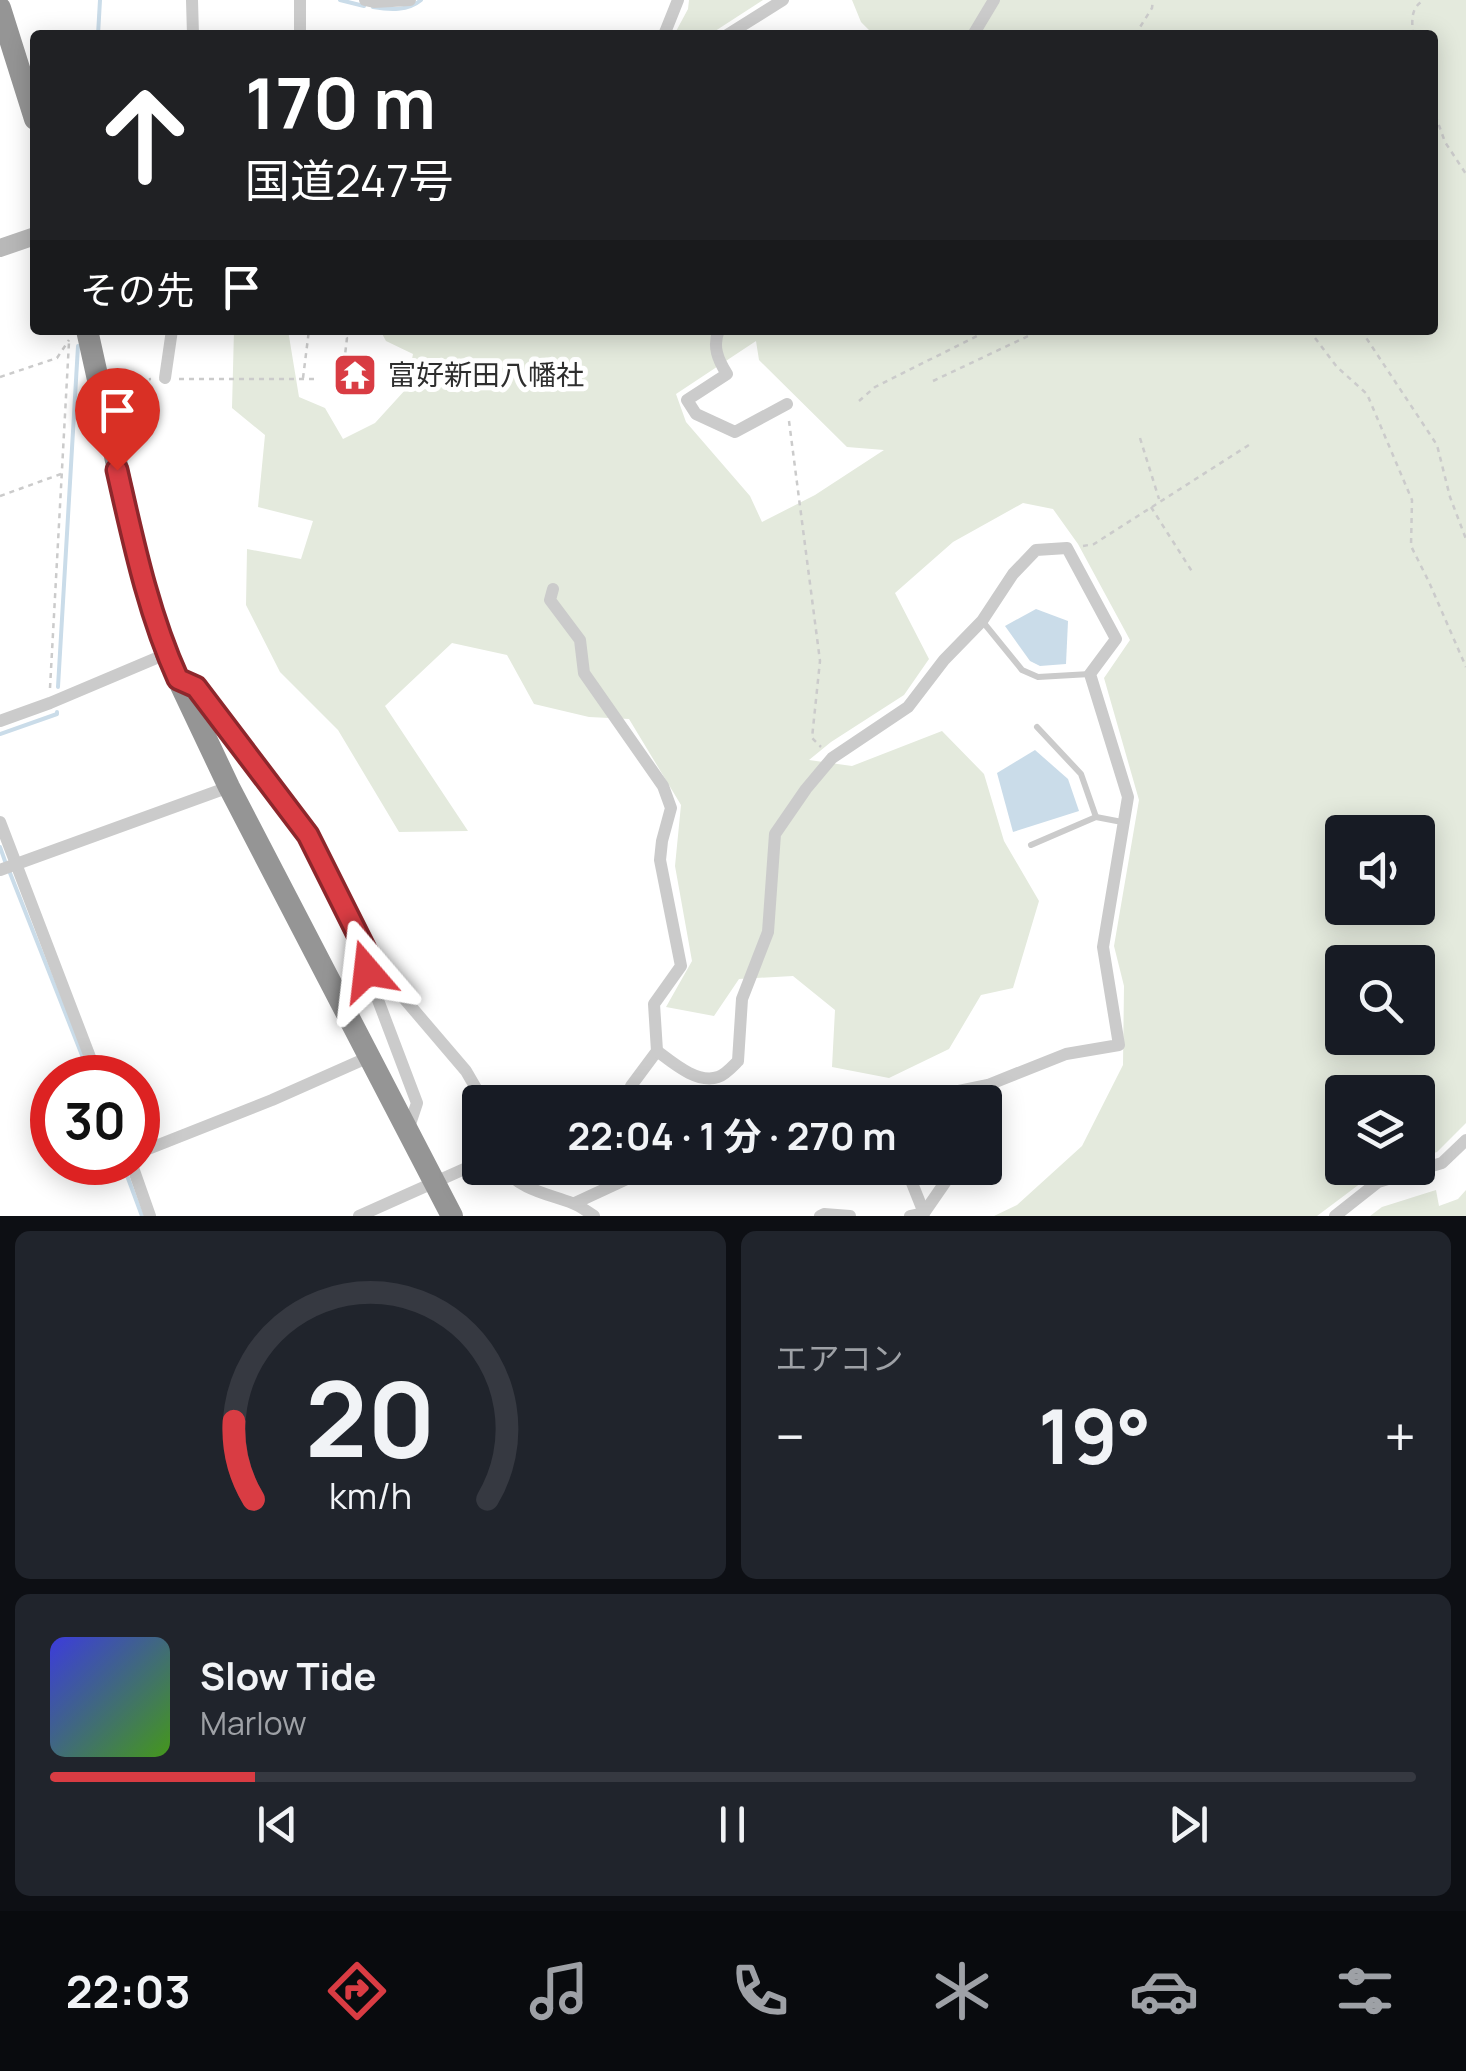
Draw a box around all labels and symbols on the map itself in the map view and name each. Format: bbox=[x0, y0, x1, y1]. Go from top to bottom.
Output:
temple icon: 富好新田八幡社 bbox=[332, 352, 378, 398]
place label: 富好新田八幡社 bbox=[388, 355, 584, 393]
pin bbox=[75, 368, 160, 471]
position arrow bbox=[315, 919, 419, 1023]
speed limit sign: 30 bbox=[30, 1055, 160, 1185]

